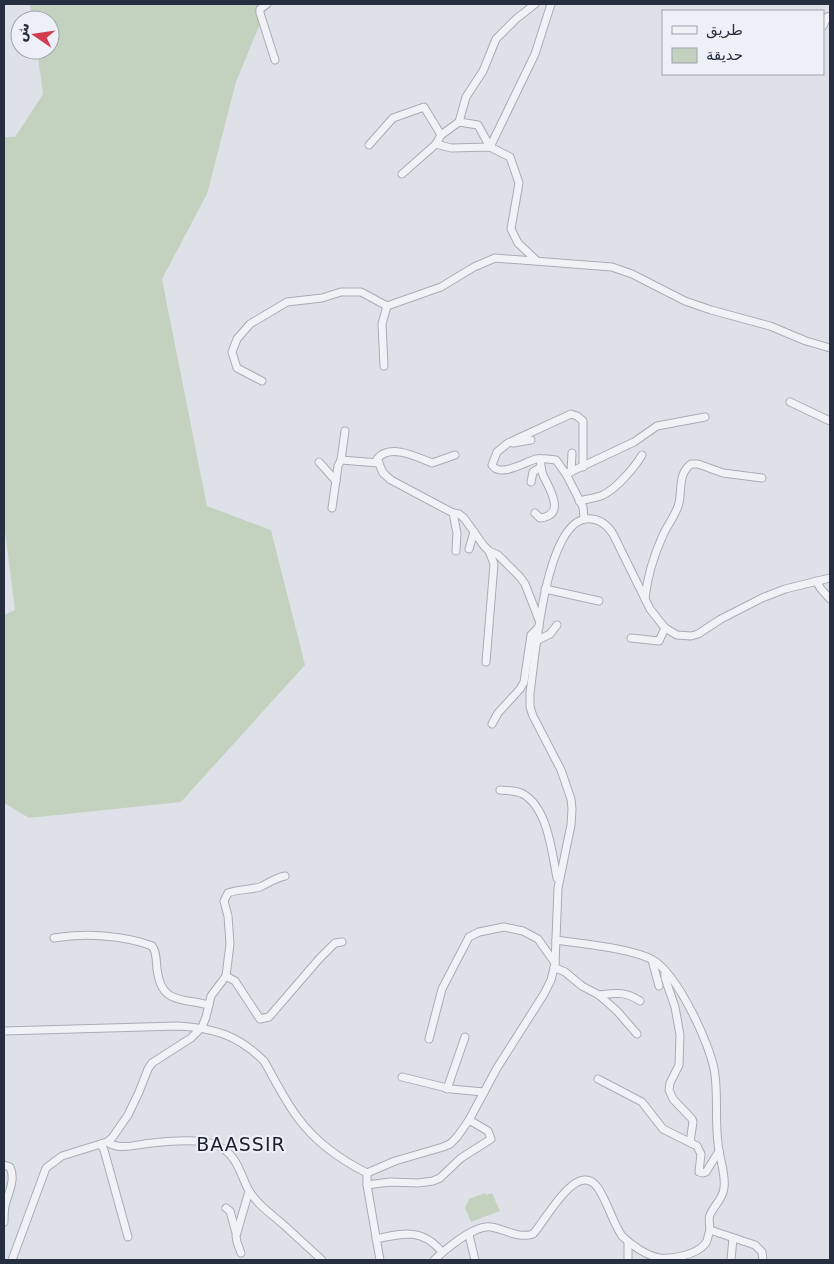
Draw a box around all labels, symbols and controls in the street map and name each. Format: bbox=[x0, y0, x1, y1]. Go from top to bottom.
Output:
north arrow bbox=[10, 10, 60, 60]
legend bbox=[662, 10, 824, 75]
text: ش bbox=[12, 21, 32, 43]
text: طريق bbox=[706, 21, 743, 39]
text: حديقة bbox=[706, 46, 743, 64]
district label: BAASSIR bbox=[196, 1133, 286, 1155]

